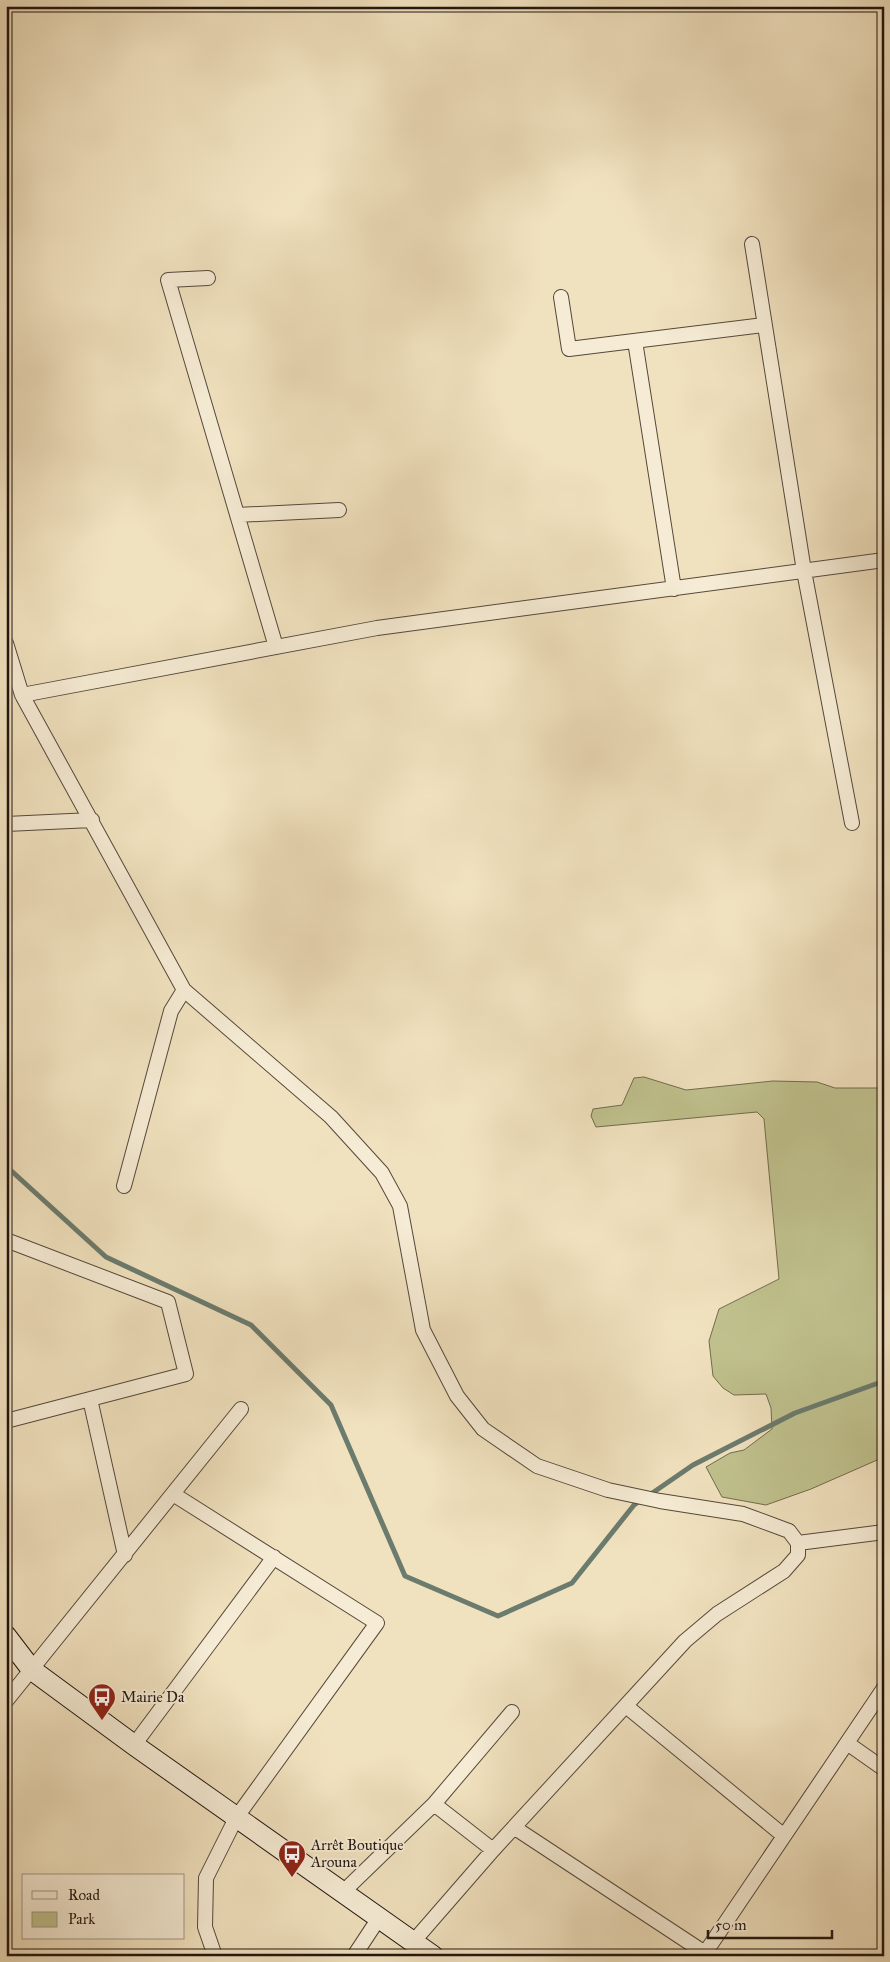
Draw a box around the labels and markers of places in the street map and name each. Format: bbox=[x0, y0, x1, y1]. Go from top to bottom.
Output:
bus stop icon: Mairie Da bbox=[87, 1682, 117, 1721]
place label: Mairie Da bbox=[121, 1688, 185, 1706]
place label: Arrêt Boutique Arouna bbox=[310, 1836, 403, 1871]
bus stop icon: Arrêt Boutique Arouna bbox=[277, 1839, 307, 1878]

